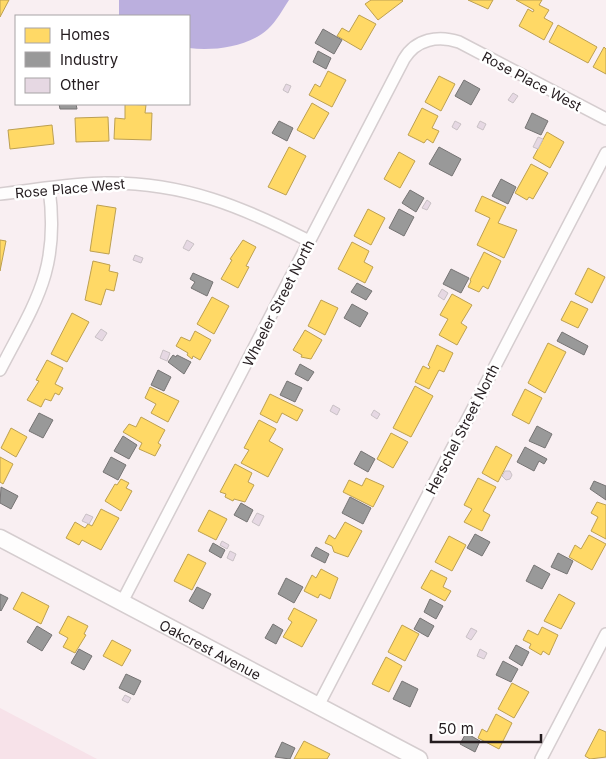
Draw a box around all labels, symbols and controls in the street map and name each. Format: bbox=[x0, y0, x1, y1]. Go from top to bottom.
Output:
legend bbox=[15, 15, 190, 105]
text: Homes bbox=[60, 25, 110, 44]
street label: Rose Place West bbox=[479, 48, 585, 115]
text: Industry bbox=[60, 50, 119, 69]
text: Other bbox=[60, 75, 100, 94]
street label: Rose Place West bbox=[14, 175, 126, 201]
street label: Wheeler Street North bbox=[239, 237, 317, 369]
street label: Herschel Street North bbox=[422, 361, 502, 497]
street label: Oakcrest Avenue bbox=[157, 615, 264, 683]
scale bar bbox=[431, 712, 541, 744]
text: 50 m bbox=[438, 719, 474, 738]

